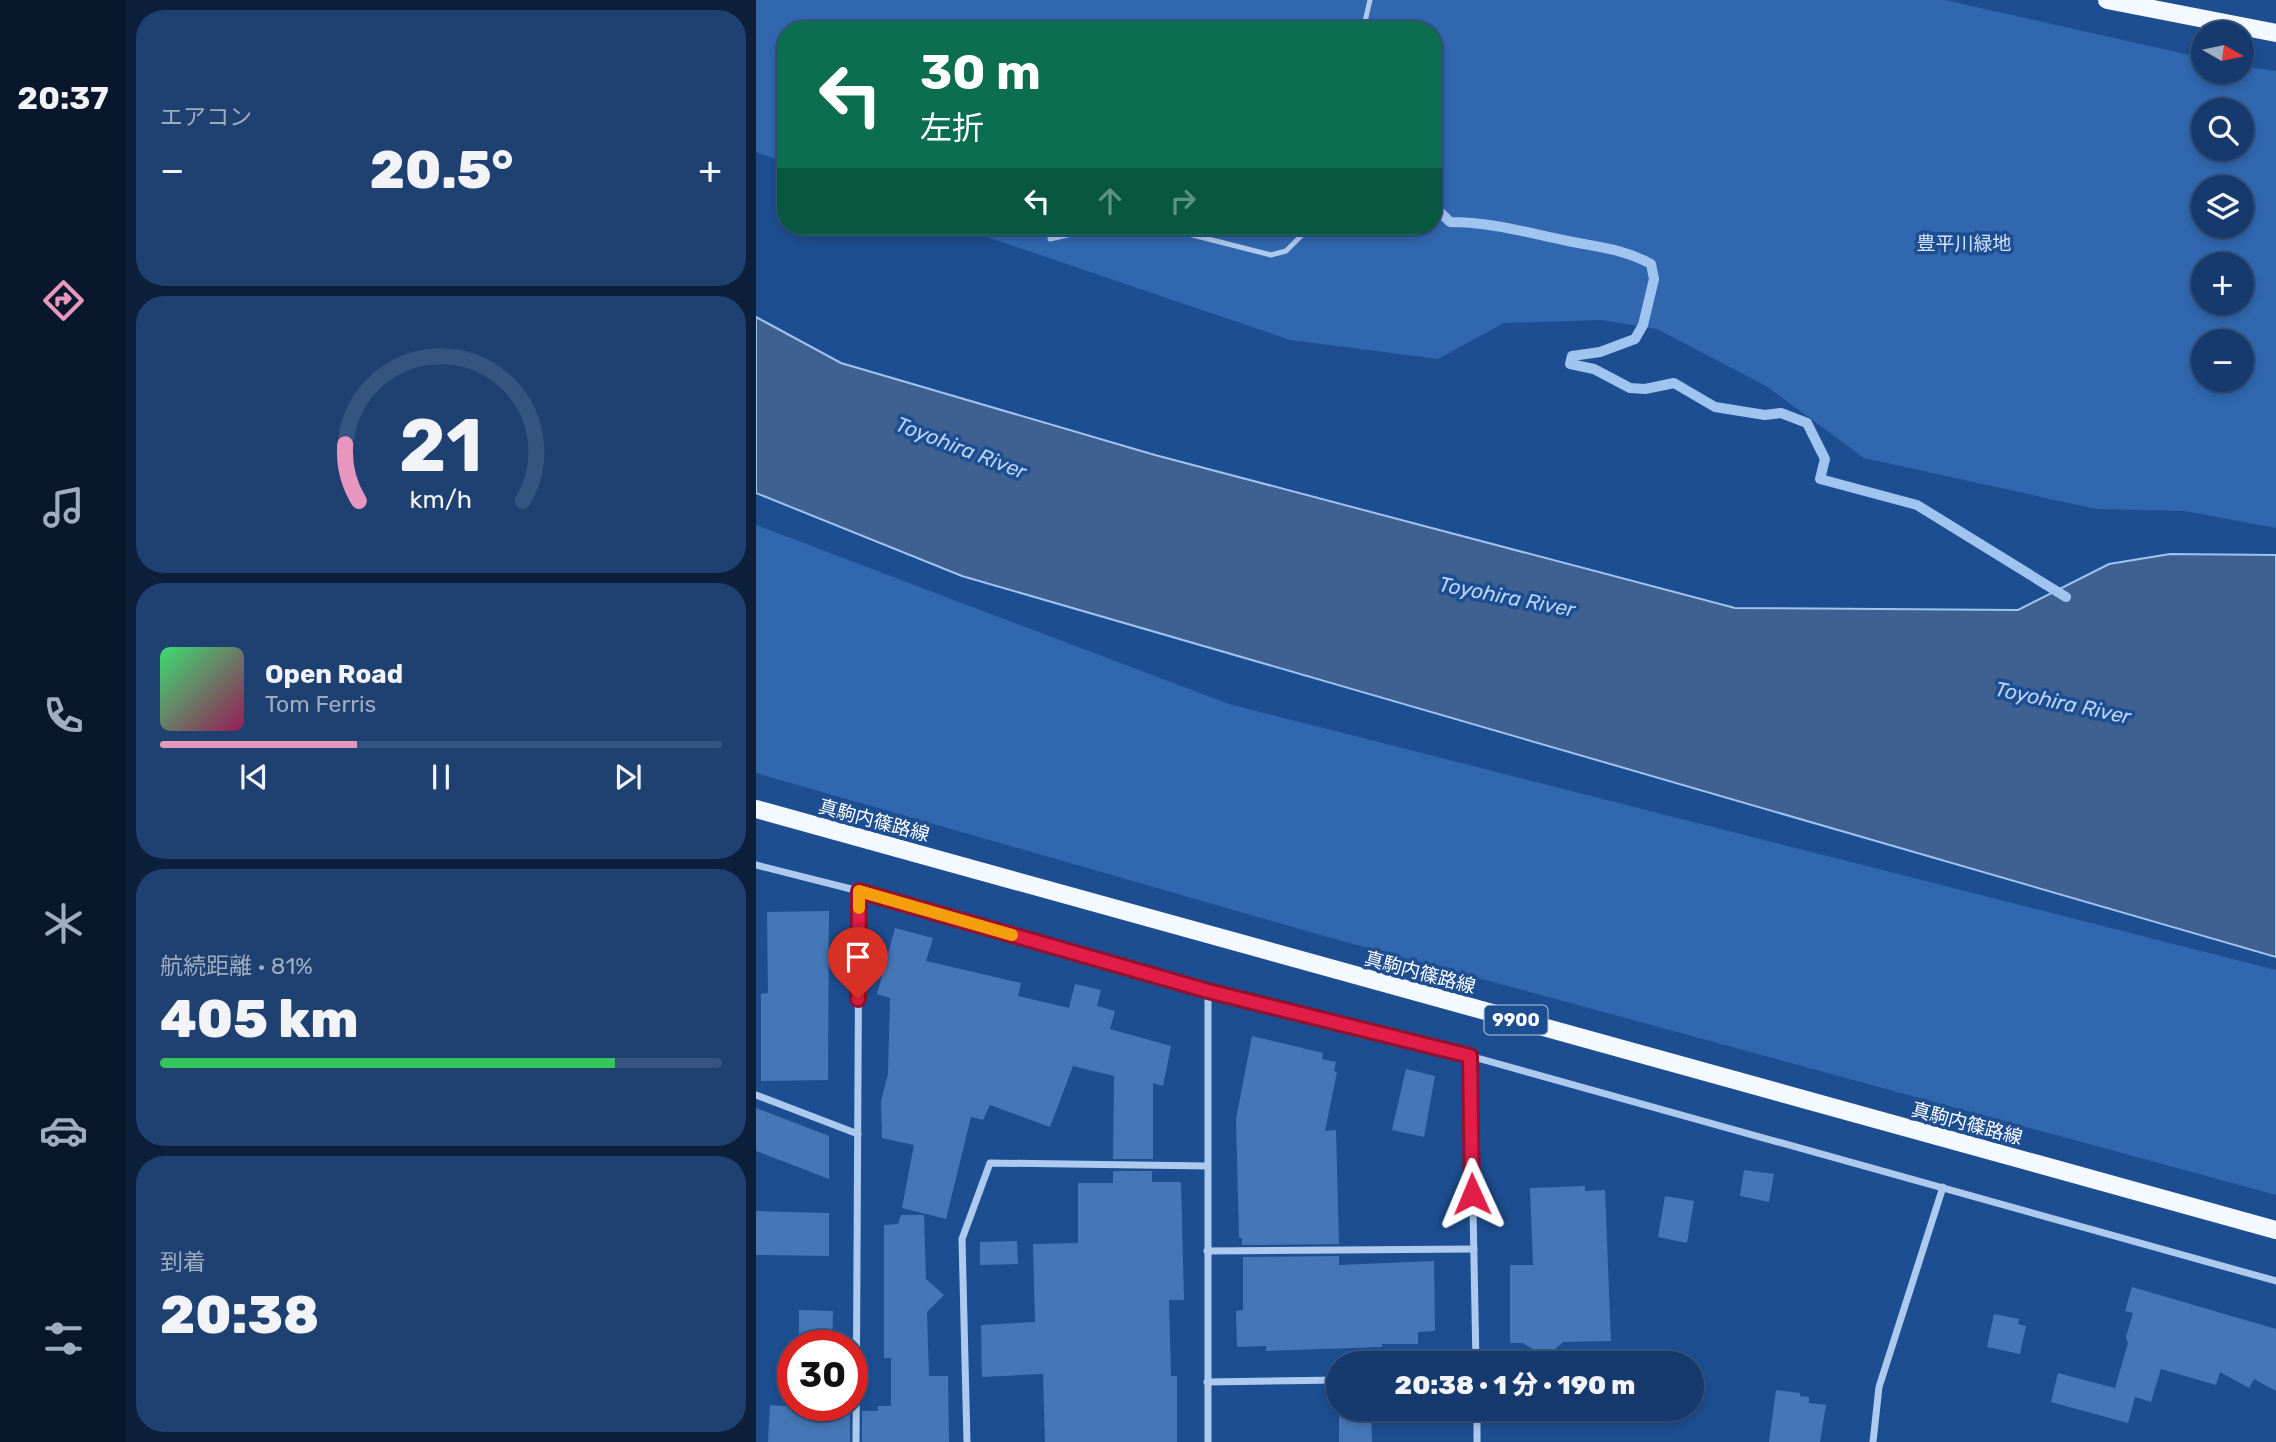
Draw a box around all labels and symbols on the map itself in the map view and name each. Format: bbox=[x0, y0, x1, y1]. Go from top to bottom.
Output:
north arrow bbox=[2191, 21, 2254, 84]
park label: 豊平川緑地 bbox=[1916, 232, 2012, 255]
water label: Toyohira River bbox=[892, 411, 1031, 484]
water label: Toyohira River bbox=[1437, 571, 1578, 622]
water label: Toyohira River bbox=[1993, 676, 2134, 729]
street label: 真駒内篠路線 bbox=[816, 795, 932, 846]
pin bbox=[828, 927, 888, 999]
street label: 真駒内篠路線 bbox=[1362, 947, 1478, 998]
road number: 9900 bbox=[1484, 1006, 1548, 1035]
street label: 真駒内篠路線 bbox=[1909, 1098, 2025, 1149]
position arrow bbox=[1435, 1157, 1509, 1231]
speed limit sign: 30 bbox=[777, 1330, 868, 1421]

